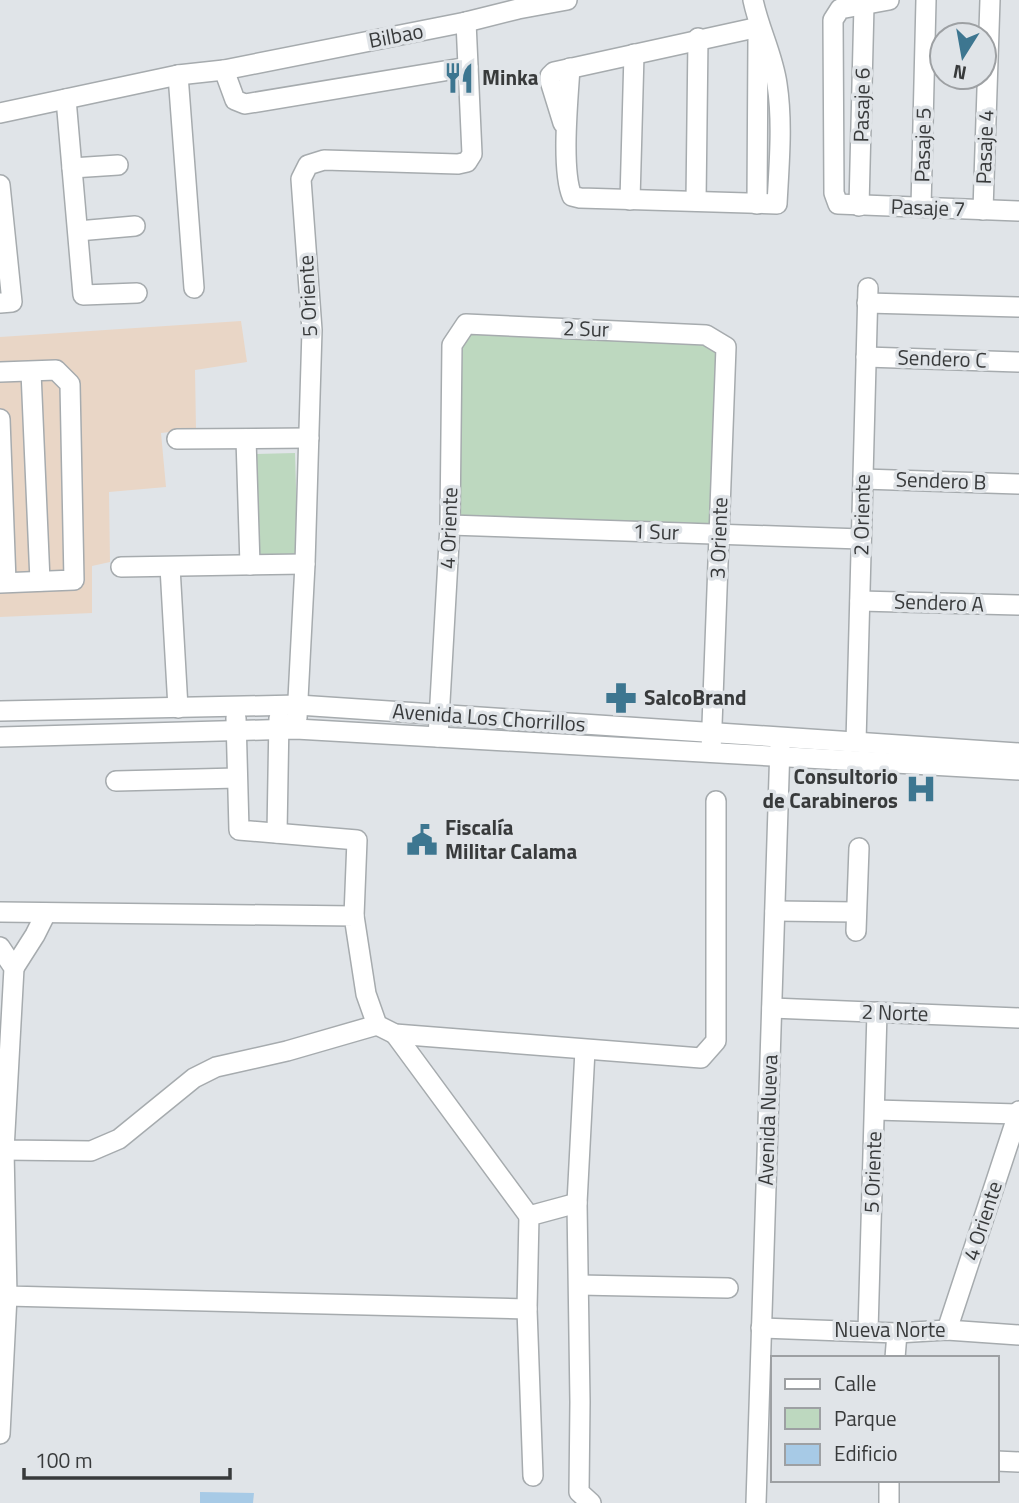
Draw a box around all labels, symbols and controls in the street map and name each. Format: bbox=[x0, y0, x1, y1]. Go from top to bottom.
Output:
street label: Bilbao bbox=[366, 14, 426, 56]
north arrow bbox=[928, 21, 998, 91]
text: N bbox=[950, 58, 969, 89]
restaurant icon: Minka bbox=[442, 61, 476, 95]
place label: Minka bbox=[482, 61, 539, 93]
street label: Pasaje 6 bbox=[844, 67, 878, 143]
street label: Pasaje 5 bbox=[905, 107, 939, 183]
street label: Pasaje 4 bbox=[967, 109, 1001, 185]
street label: Pasaje 7 bbox=[890, 190, 966, 224]
street label: 5 Oriente bbox=[289, 254, 325, 338]
street label: 2 Sur bbox=[562, 311, 610, 345]
street label: Sendero C bbox=[897, 340, 987, 376]
street label: Sendero B bbox=[895, 462, 987, 498]
street label: 2 Oriente bbox=[844, 474, 878, 556]
street label: 4 Oriente bbox=[431, 486, 465, 569]
street label: 3 Oriente bbox=[701, 496, 735, 579]
street label: 1 Sur bbox=[632, 514, 680, 548]
street label: Sendero A bbox=[893, 584, 985, 620]
pharmacy icon: SalcoBrand bbox=[604, 681, 638, 715]
place label: SalcoBrand bbox=[644, 681, 747, 713]
street label: Avenida Los Chorrillos bbox=[391, 694, 587, 740]
place label: Consultorio de Carabineros bbox=[762, 760, 898, 816]
hospital icon: Consultorio de Carabineros bbox=[904, 772, 938, 806]
place label: Fiscalía Militar Calama bbox=[445, 811, 577, 867]
public building icon: Fiscalía Militar Calama bbox=[405, 823, 439, 857]
street label: 2 Norte bbox=[861, 995, 929, 1029]
street label: Avenida Nueva bbox=[749, 1053, 785, 1186]
street label: 5 Oriente bbox=[855, 1130, 889, 1213]
street label: 4 Oriente bbox=[954, 1177, 1010, 1265]
street label: Nueva Norte bbox=[834, 1313, 946, 1345]
legend bbox=[771, 1356, 998, 1482]
text: Calle bbox=[834, 1367, 876, 1399]
text: Parque bbox=[834, 1402, 897, 1434]
scale bar bbox=[24, 1436, 231, 1480]
text: Edificio bbox=[834, 1437, 898, 1469]
text: 100 m bbox=[35, 1444, 92, 1476]

